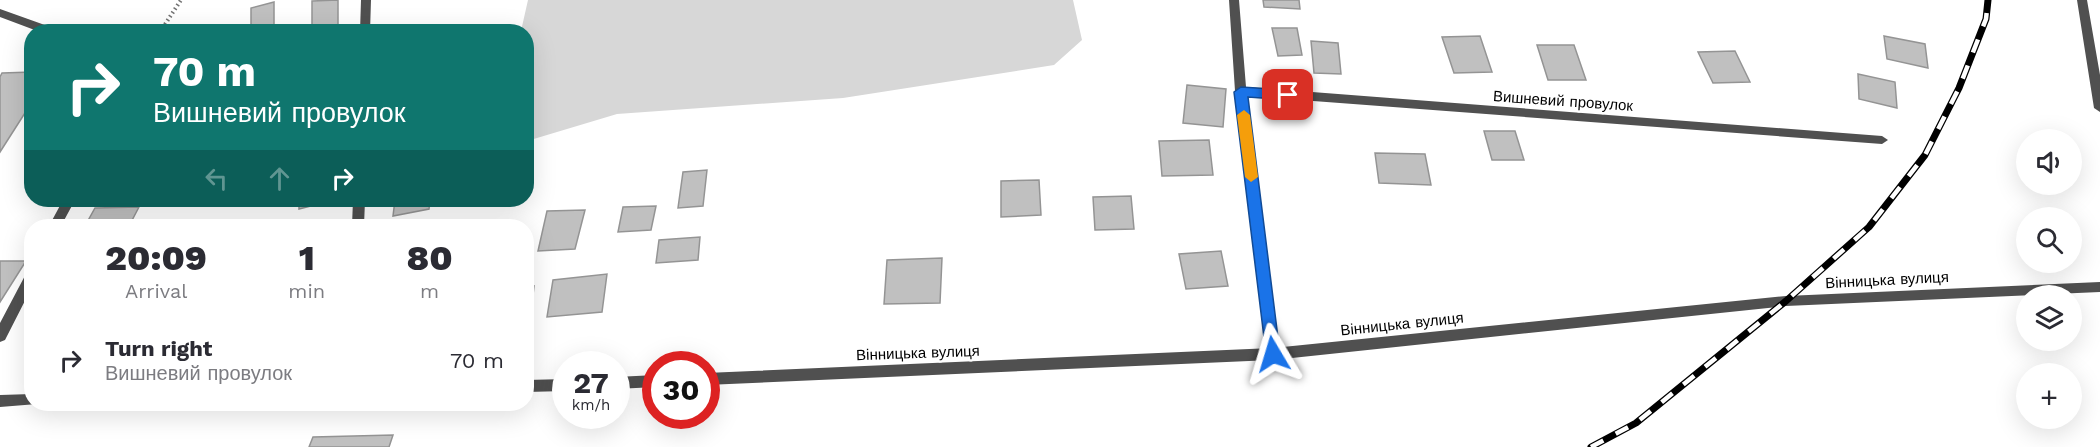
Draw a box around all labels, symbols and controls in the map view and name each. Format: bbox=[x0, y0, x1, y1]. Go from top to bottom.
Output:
text: 70 m bbox=[153, 47, 256, 96]
icon: right bbox=[54, 48, 132, 126]
pin bbox=[1262, 69, 1313, 120]
icon: arrive bbox=[1271, 78, 1304, 111]
street label: Вишневий провулок bbox=[1492, 87, 1634, 115]
text: Вишневий провулок bbox=[153, 97, 406, 129]
map controls bbox=[2016, 129, 2082, 429]
button: sound bbox=[2016, 129, 2082, 195]
icon: left bbox=[200, 162, 233, 195]
icon: ahead bbox=[263, 162, 296, 195]
icon: right bbox=[326, 162, 359, 195]
button: search bbox=[2016, 207, 2082, 273]
text: 20:09 bbox=[105, 237, 207, 279]
text: 1 bbox=[299, 237, 315, 279]
text: 80 bbox=[406, 237, 453, 279]
street label: Вінницька вулиця bbox=[1825, 268, 1949, 292]
text: Arrival bbox=[125, 279, 187, 303]
text: min bbox=[288, 279, 325, 303]
text: m bbox=[420, 279, 439, 303]
button: layers bbox=[2016, 285, 2082, 351]
street label: Вінницька вулиця bbox=[1340, 309, 1464, 339]
position arrow bbox=[1241, 322, 1305, 386]
text: Turn right bbox=[105, 336, 212, 361]
street label: Вінницька вулиця bbox=[856, 342, 980, 364]
icon: right bbox=[54, 344, 87, 377]
text: 70 m bbox=[450, 348, 504, 373]
speed limit sign: 30 bbox=[642, 351, 720, 429]
text: Вишневий провулок bbox=[105, 361, 292, 385]
button: + bbox=[2016, 363, 2082, 429]
text: 27 bbox=[573, 365, 609, 400]
text: km/h bbox=[572, 396, 610, 414]

